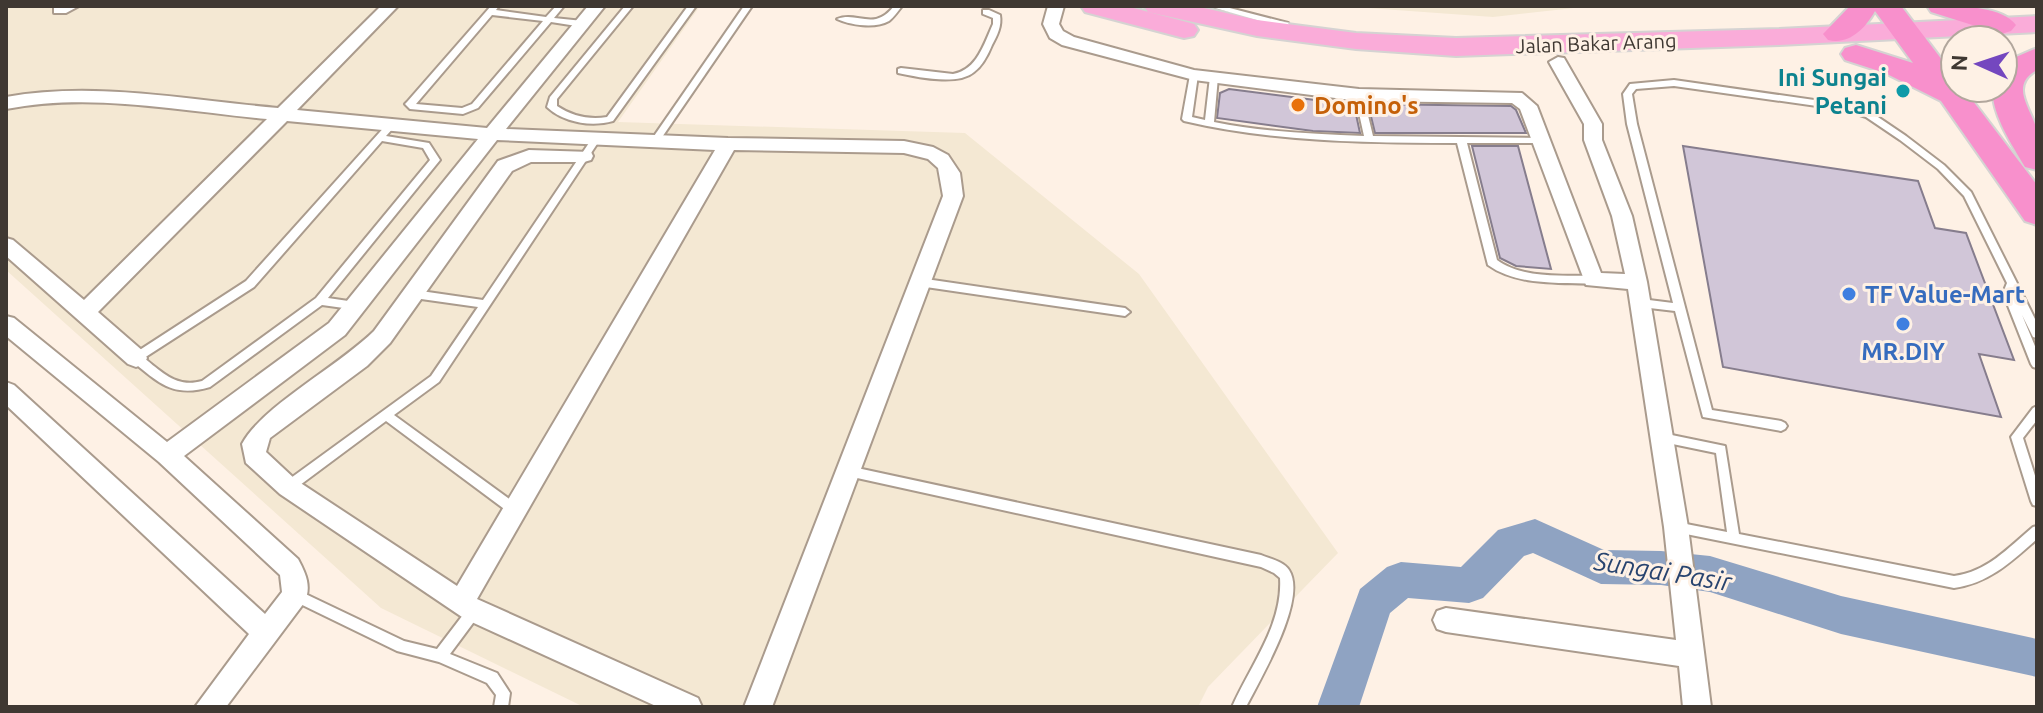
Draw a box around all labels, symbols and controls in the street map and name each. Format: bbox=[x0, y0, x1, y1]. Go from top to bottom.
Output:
north arrow bbox=[1939, 24, 2019, 104]
street label: Jalan Bakar Arang bbox=[1515, 29, 1677, 57]
text: N bbox=[1946, 54, 1971, 72]
place label: Ini Sungai Petani bbox=[1778, 64, 1887, 119]
marker: Ini Sungai Petani bbox=[1894, 82, 1912, 100]
place label: Domino's bbox=[1314, 92, 1419, 119]
marker: Domino's bbox=[1289, 96, 1307, 114]
place label: TF Value-Mart bbox=[1865, 281, 2025, 308]
marker: TF Value-Mart bbox=[1840, 285, 1858, 303]
marker: MR.DIY bbox=[1894, 315, 1912, 333]
place label: MR.DIY bbox=[1861, 338, 1945, 365]
water label: Sungai Pasir bbox=[1591, 546, 1735, 596]

